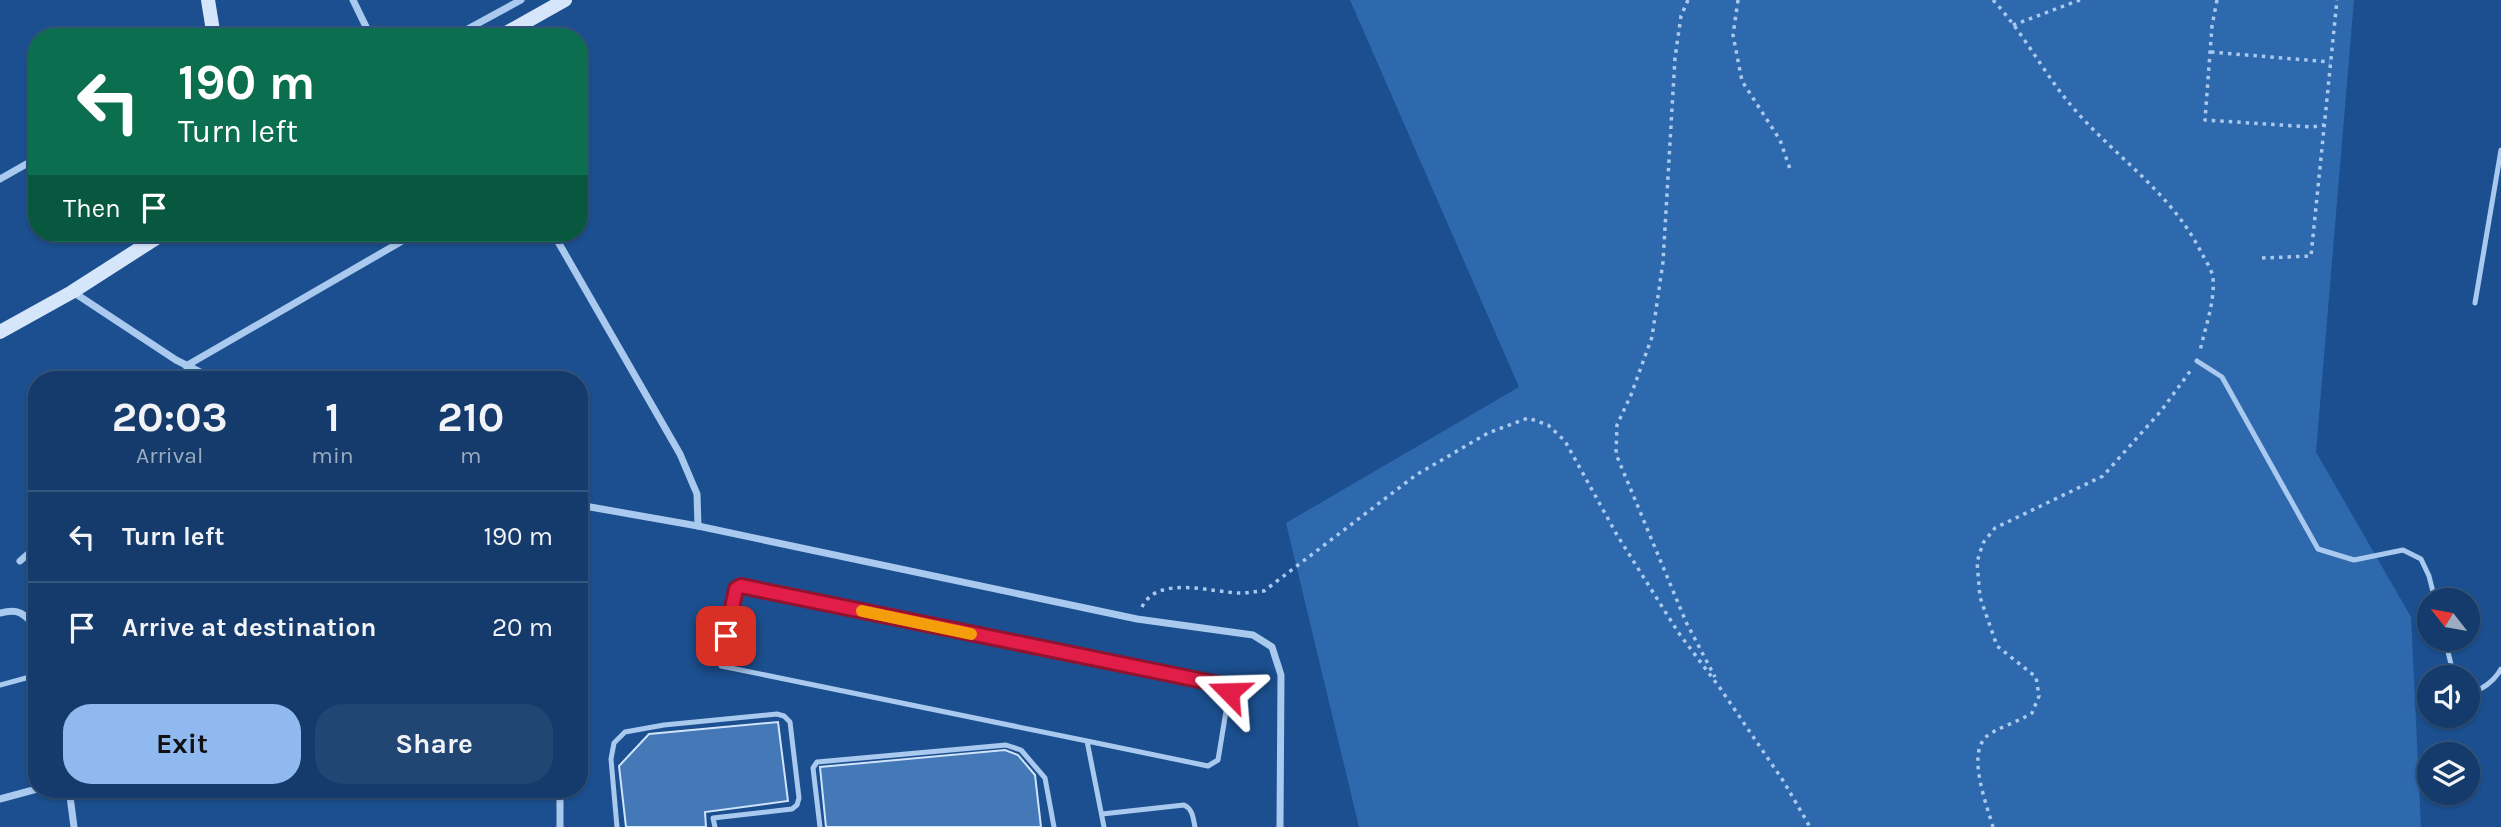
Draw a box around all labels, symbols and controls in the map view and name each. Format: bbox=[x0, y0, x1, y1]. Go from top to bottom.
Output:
text: 190 m bbox=[178, 54, 315, 111]
icon: left bbox=[63, 56, 154, 147]
text: Turn left bbox=[178, 113, 298, 150]
icon: arrive bbox=[135, 189, 173, 227]
text: Then bbox=[63, 193, 121, 224]
text: 20:03 bbox=[112, 392, 228, 442]
text: 1 bbox=[325, 392, 340, 442]
text: 210 bbox=[437, 392, 504, 442]
text: Arrival bbox=[136, 442, 203, 469]
text: min bbox=[311, 442, 354, 469]
text: m bbox=[460, 442, 482, 469]
icon: left bbox=[63, 518, 101, 556]
text: Turn left bbox=[122, 521, 224, 552]
text: 190 m bbox=[483, 521, 553, 552]
north arrow bbox=[2417, 588, 2480, 651]
map controls bbox=[2417, 588, 2480, 805]
pin bbox=[696, 606, 756, 666]
icon: arrive bbox=[63, 609, 101, 647]
text: Arrive at destination bbox=[122, 612, 376, 643]
text: 20 m bbox=[492, 612, 553, 643]
icon: arrive bbox=[707, 617, 745, 655]
position arrow bbox=[1192, 655, 1266, 729]
button: sound bbox=[2417, 665, 2480, 728]
button: Exit bbox=[63, 704, 301, 784]
button: Share bbox=[315, 704, 553, 784]
button: layers bbox=[2417, 742, 2480, 805]

